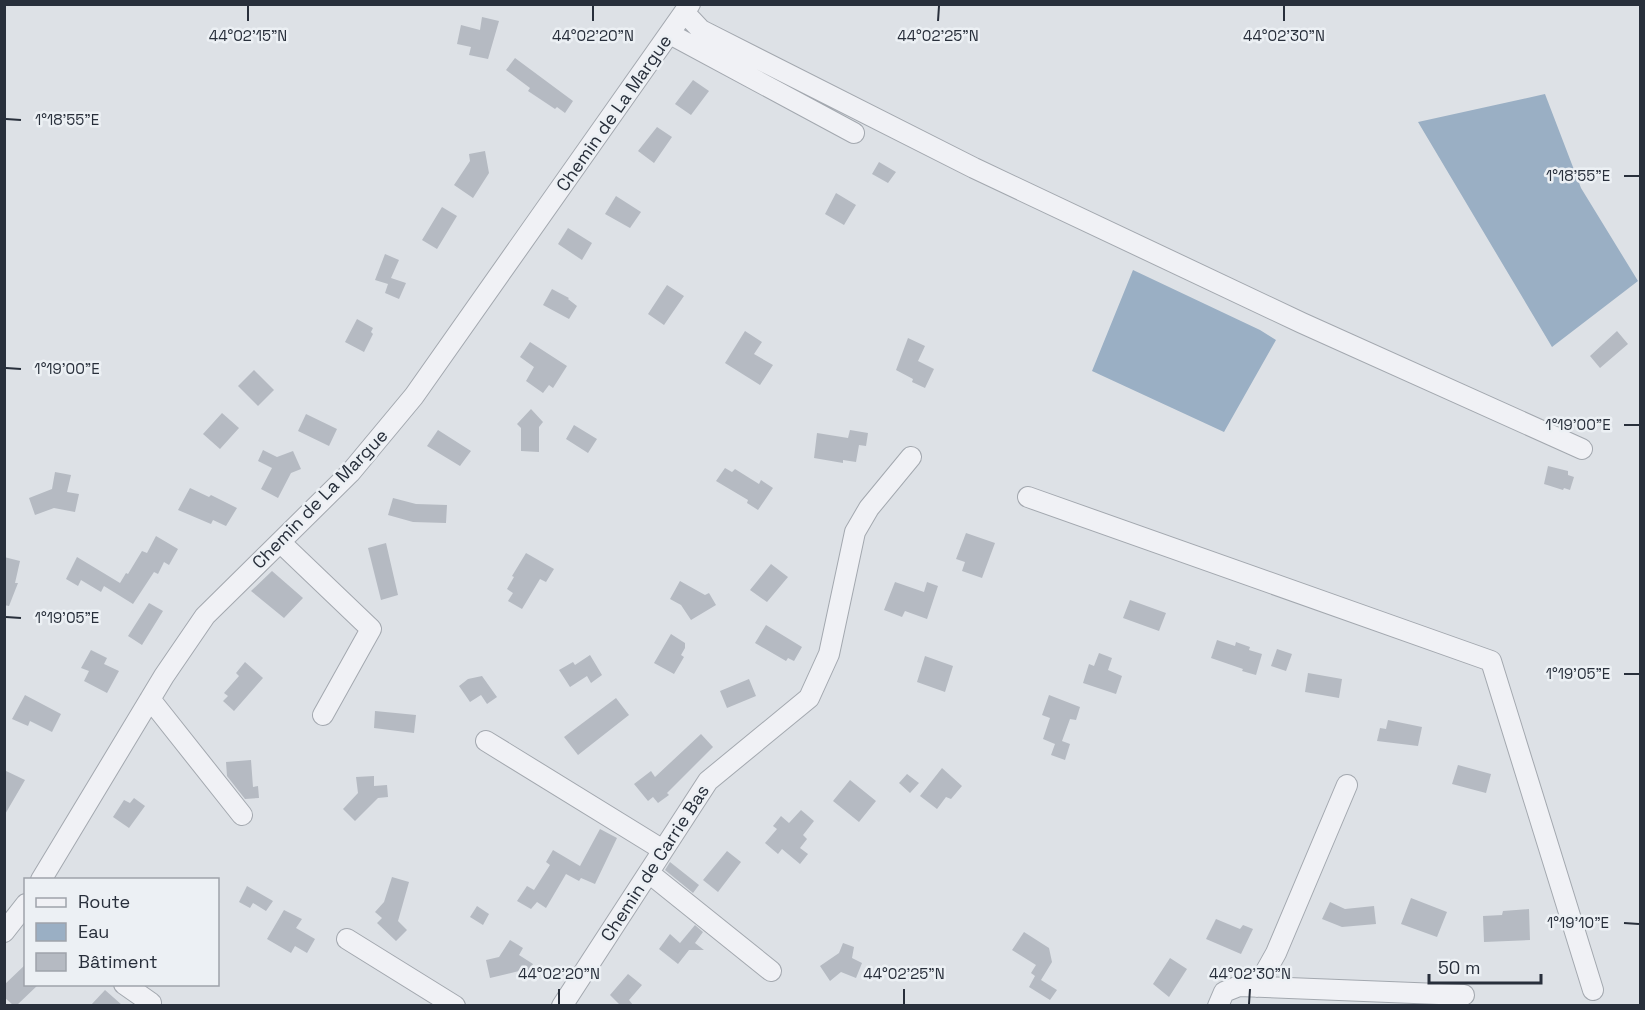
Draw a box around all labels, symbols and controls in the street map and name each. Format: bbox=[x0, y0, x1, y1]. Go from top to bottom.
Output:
text: 44°02'15"N bbox=[209, 26, 287, 45]
text: 44°02'20"N bbox=[552, 26, 634, 45]
text: 44°02'25"N bbox=[897, 26, 979, 45]
text: 44°02'30"N bbox=[1243, 26, 1325, 45]
street label: Chemin de La Margue bbox=[551, 30, 676, 196]
text: 1°18'55"E bbox=[35, 110, 99, 129]
text: 1°18'55"E bbox=[1546, 166, 1610, 185]
text: 1°19'00"E bbox=[34, 359, 100, 378]
text: 1°19'00"E bbox=[1545, 415, 1611, 434]
street label: Chemin de La Margue bbox=[247, 424, 393, 574]
text: 1°19'05"E bbox=[35, 608, 99, 627]
text: 1°19'05"E bbox=[1546, 664, 1610, 683]
street label: Chemin de Carrie Bas bbox=[595, 780, 714, 946]
legend bbox=[24, 878, 219, 986]
text: Route bbox=[78, 890, 130, 913]
text: 1°19'10"E bbox=[1547, 913, 1609, 932]
text: Eau bbox=[78, 920, 109, 943]
scale bar bbox=[1429, 947, 1542, 985]
text: Bâtiment bbox=[78, 950, 158, 973]
text: 50 m bbox=[1438, 956, 1480, 979]
text: 44°02'20"N bbox=[518, 964, 600, 983]
text: 44°02'25"N bbox=[863, 964, 945, 983]
text: 44°02'30"N bbox=[1209, 964, 1291, 983]

